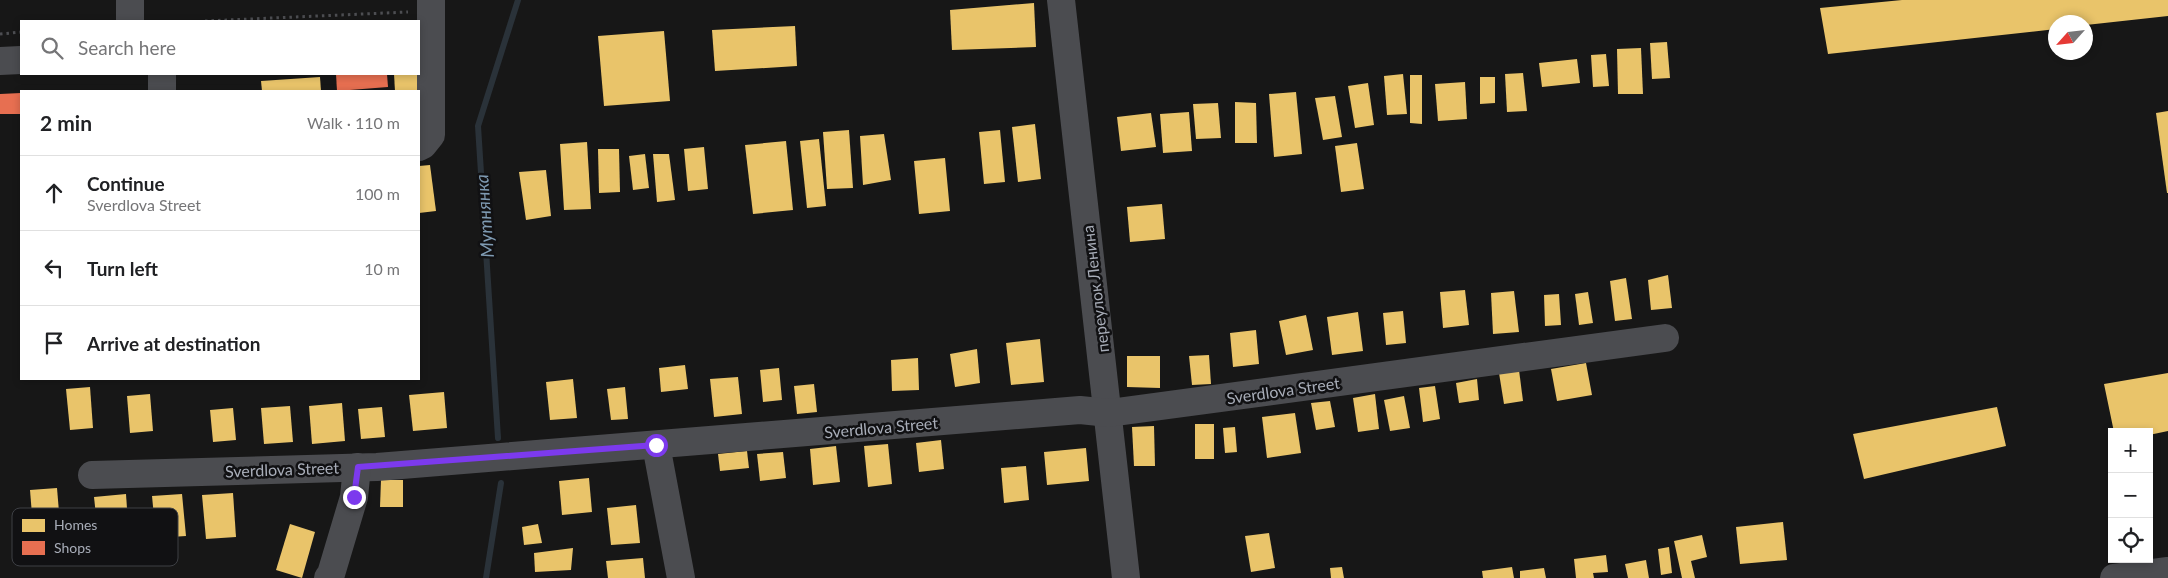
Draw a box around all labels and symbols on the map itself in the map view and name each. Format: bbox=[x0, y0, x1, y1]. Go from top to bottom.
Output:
north arrow bbox=[2048, 15, 2093, 60]
water label: Мутнянка bbox=[470, 173, 498, 259]
street label: переулок Ленина bbox=[1078, 224, 1112, 354]
street label: Sverdlova Street bbox=[1225, 373, 1341, 407]
street label: Sverdlova Street bbox=[823, 413, 939, 441]
route start bbox=[645, 434, 668, 457]
street label: Sverdlova Street bbox=[225, 458, 340, 480]
route end bbox=[343, 486, 366, 509]
legend bbox=[12, 508, 178, 566]
text: Homes bbox=[54, 516, 97, 533]
text: Shops bbox=[54, 539, 91, 556]

